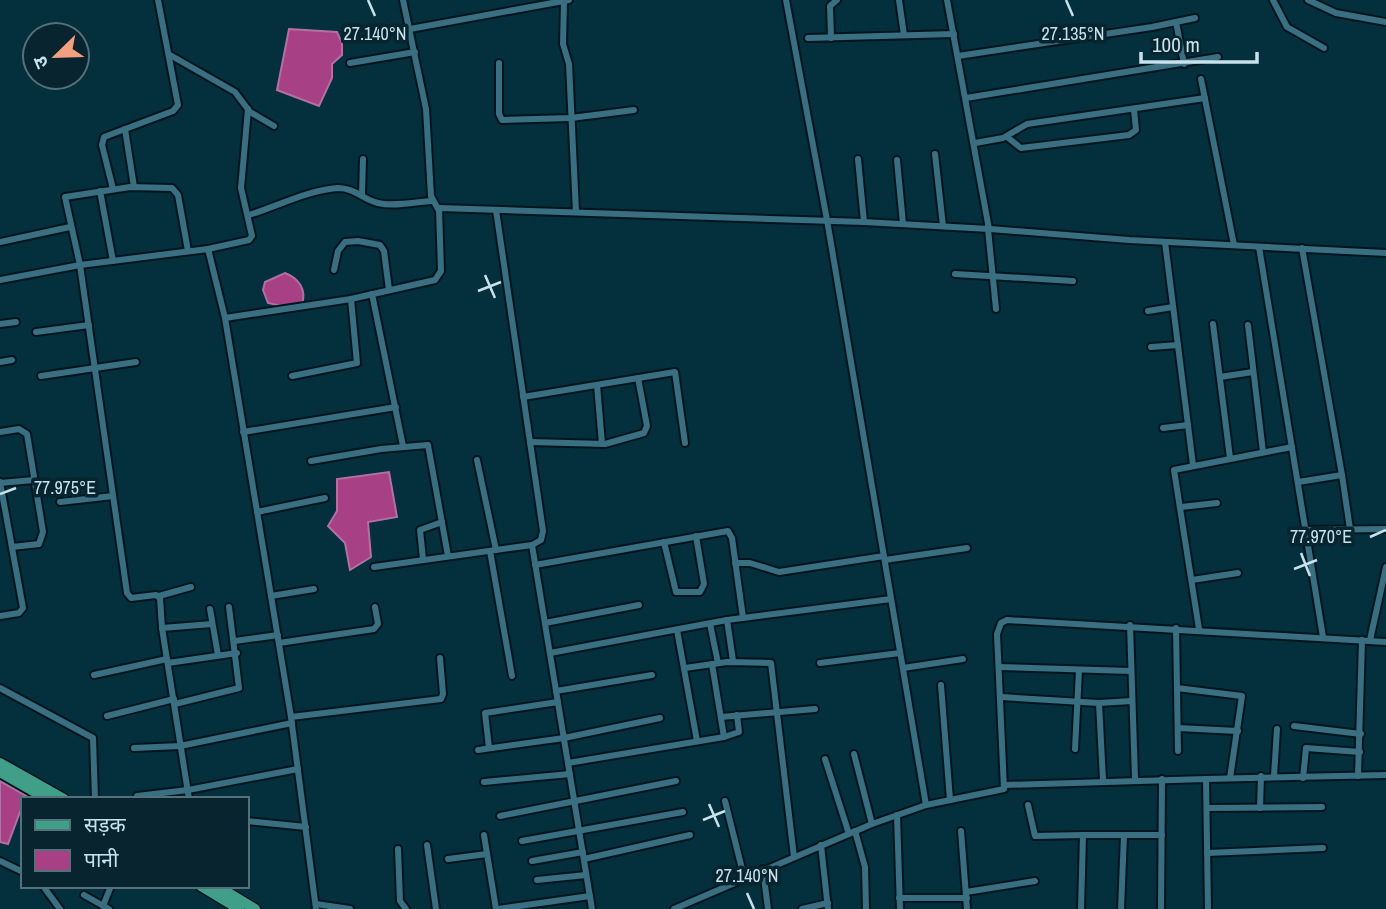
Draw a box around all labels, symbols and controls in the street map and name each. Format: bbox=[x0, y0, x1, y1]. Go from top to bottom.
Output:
north arrow bbox=[21, 21, 91, 91]
text: 27.140°N bbox=[344, 21, 407, 46]
text: 27.135°N bbox=[1042, 21, 1105, 46]
scale bar bbox=[1141, 21, 1256, 65]
text: 100 m bbox=[1152, 30, 1200, 59]
text: उ bbox=[26, 52, 54, 73]
text: 77.975°E bbox=[34, 475, 96, 500]
text: 77.970°E bbox=[1290, 524, 1352, 549]
legend bbox=[21, 797, 248, 888]
text: सड़क bbox=[84, 810, 126, 839]
text: पानी bbox=[84, 845, 119, 874]
text: 27.140°N bbox=[716, 863, 779, 888]

